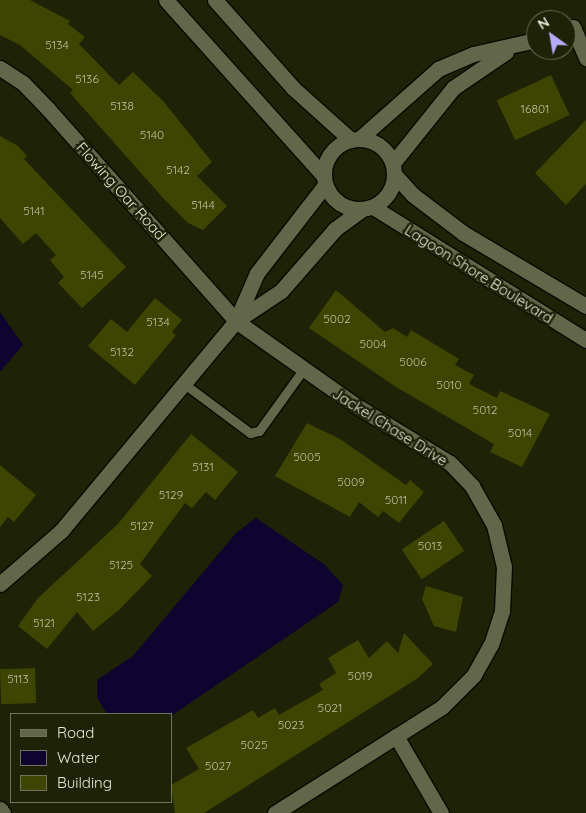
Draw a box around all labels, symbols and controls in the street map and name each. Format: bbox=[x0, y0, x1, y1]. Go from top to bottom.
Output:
north arrow bbox=[526, 10, 576, 60]
text: N bbox=[534, 13, 553, 33]
house number: 5134 bbox=[45, 38, 69, 52]
house number: 5136 bbox=[75, 72, 99, 86]
house number: 5138 bbox=[110, 99, 134, 113]
house number: 16801 bbox=[521, 102, 549, 116]
house number: 5140 bbox=[140, 128, 164, 142]
street label: Flowing Oar Road bbox=[72, 138, 170, 244]
house number: 5142 bbox=[166, 163, 190, 177]
house number: 5144 bbox=[191, 198, 215, 212]
house number: 5141 bbox=[23, 204, 45, 218]
street label: Lagoon Shore Boulevard bbox=[401, 221, 557, 327]
house number: 5145 bbox=[80, 268, 104, 282]
house number: 5002 bbox=[323, 312, 351, 326]
house number: 5134 bbox=[146, 315, 170, 329]
house number: 5004 bbox=[359, 337, 387, 351]
house number: 5132 bbox=[110, 345, 134, 359]
house number: 5006 bbox=[399, 355, 427, 369]
house number: 5010 bbox=[436, 378, 462, 392]
street label: Jackel Chase Drive bbox=[329, 384, 451, 470]
house number: 5012 bbox=[473, 403, 497, 417]
house number: 5014 bbox=[508, 426, 532, 440]
house number: 5005 bbox=[293, 450, 321, 464]
house number: 5131 bbox=[192, 460, 214, 474]
house number: 5009 bbox=[337, 475, 365, 489]
house number: 5129 bbox=[159, 488, 183, 502]
house number: 5011 bbox=[385, 493, 407, 507]
house number: 5127 bbox=[130, 519, 154, 533]
house number: 5013 bbox=[418, 539, 442, 553]
house number: 5125 bbox=[109, 558, 133, 572]
house number: 5123 bbox=[76, 590, 100, 604]
house number: 5121 bbox=[33, 616, 55, 630]
house number: 5019 bbox=[348, 669, 372, 683]
house number: 5113 bbox=[7, 672, 29, 686]
house number: 5021 bbox=[318, 701, 342, 715]
legend bbox=[10, 713, 172, 803]
house number: 5023 bbox=[278, 718, 304, 732]
text: Road bbox=[57, 723, 94, 742]
house number: 5025 bbox=[241, 738, 267, 752]
text: Water bbox=[57, 748, 100, 767]
house number: 5027 bbox=[205, 759, 231, 773]
text: Building bbox=[57, 773, 112, 792]

